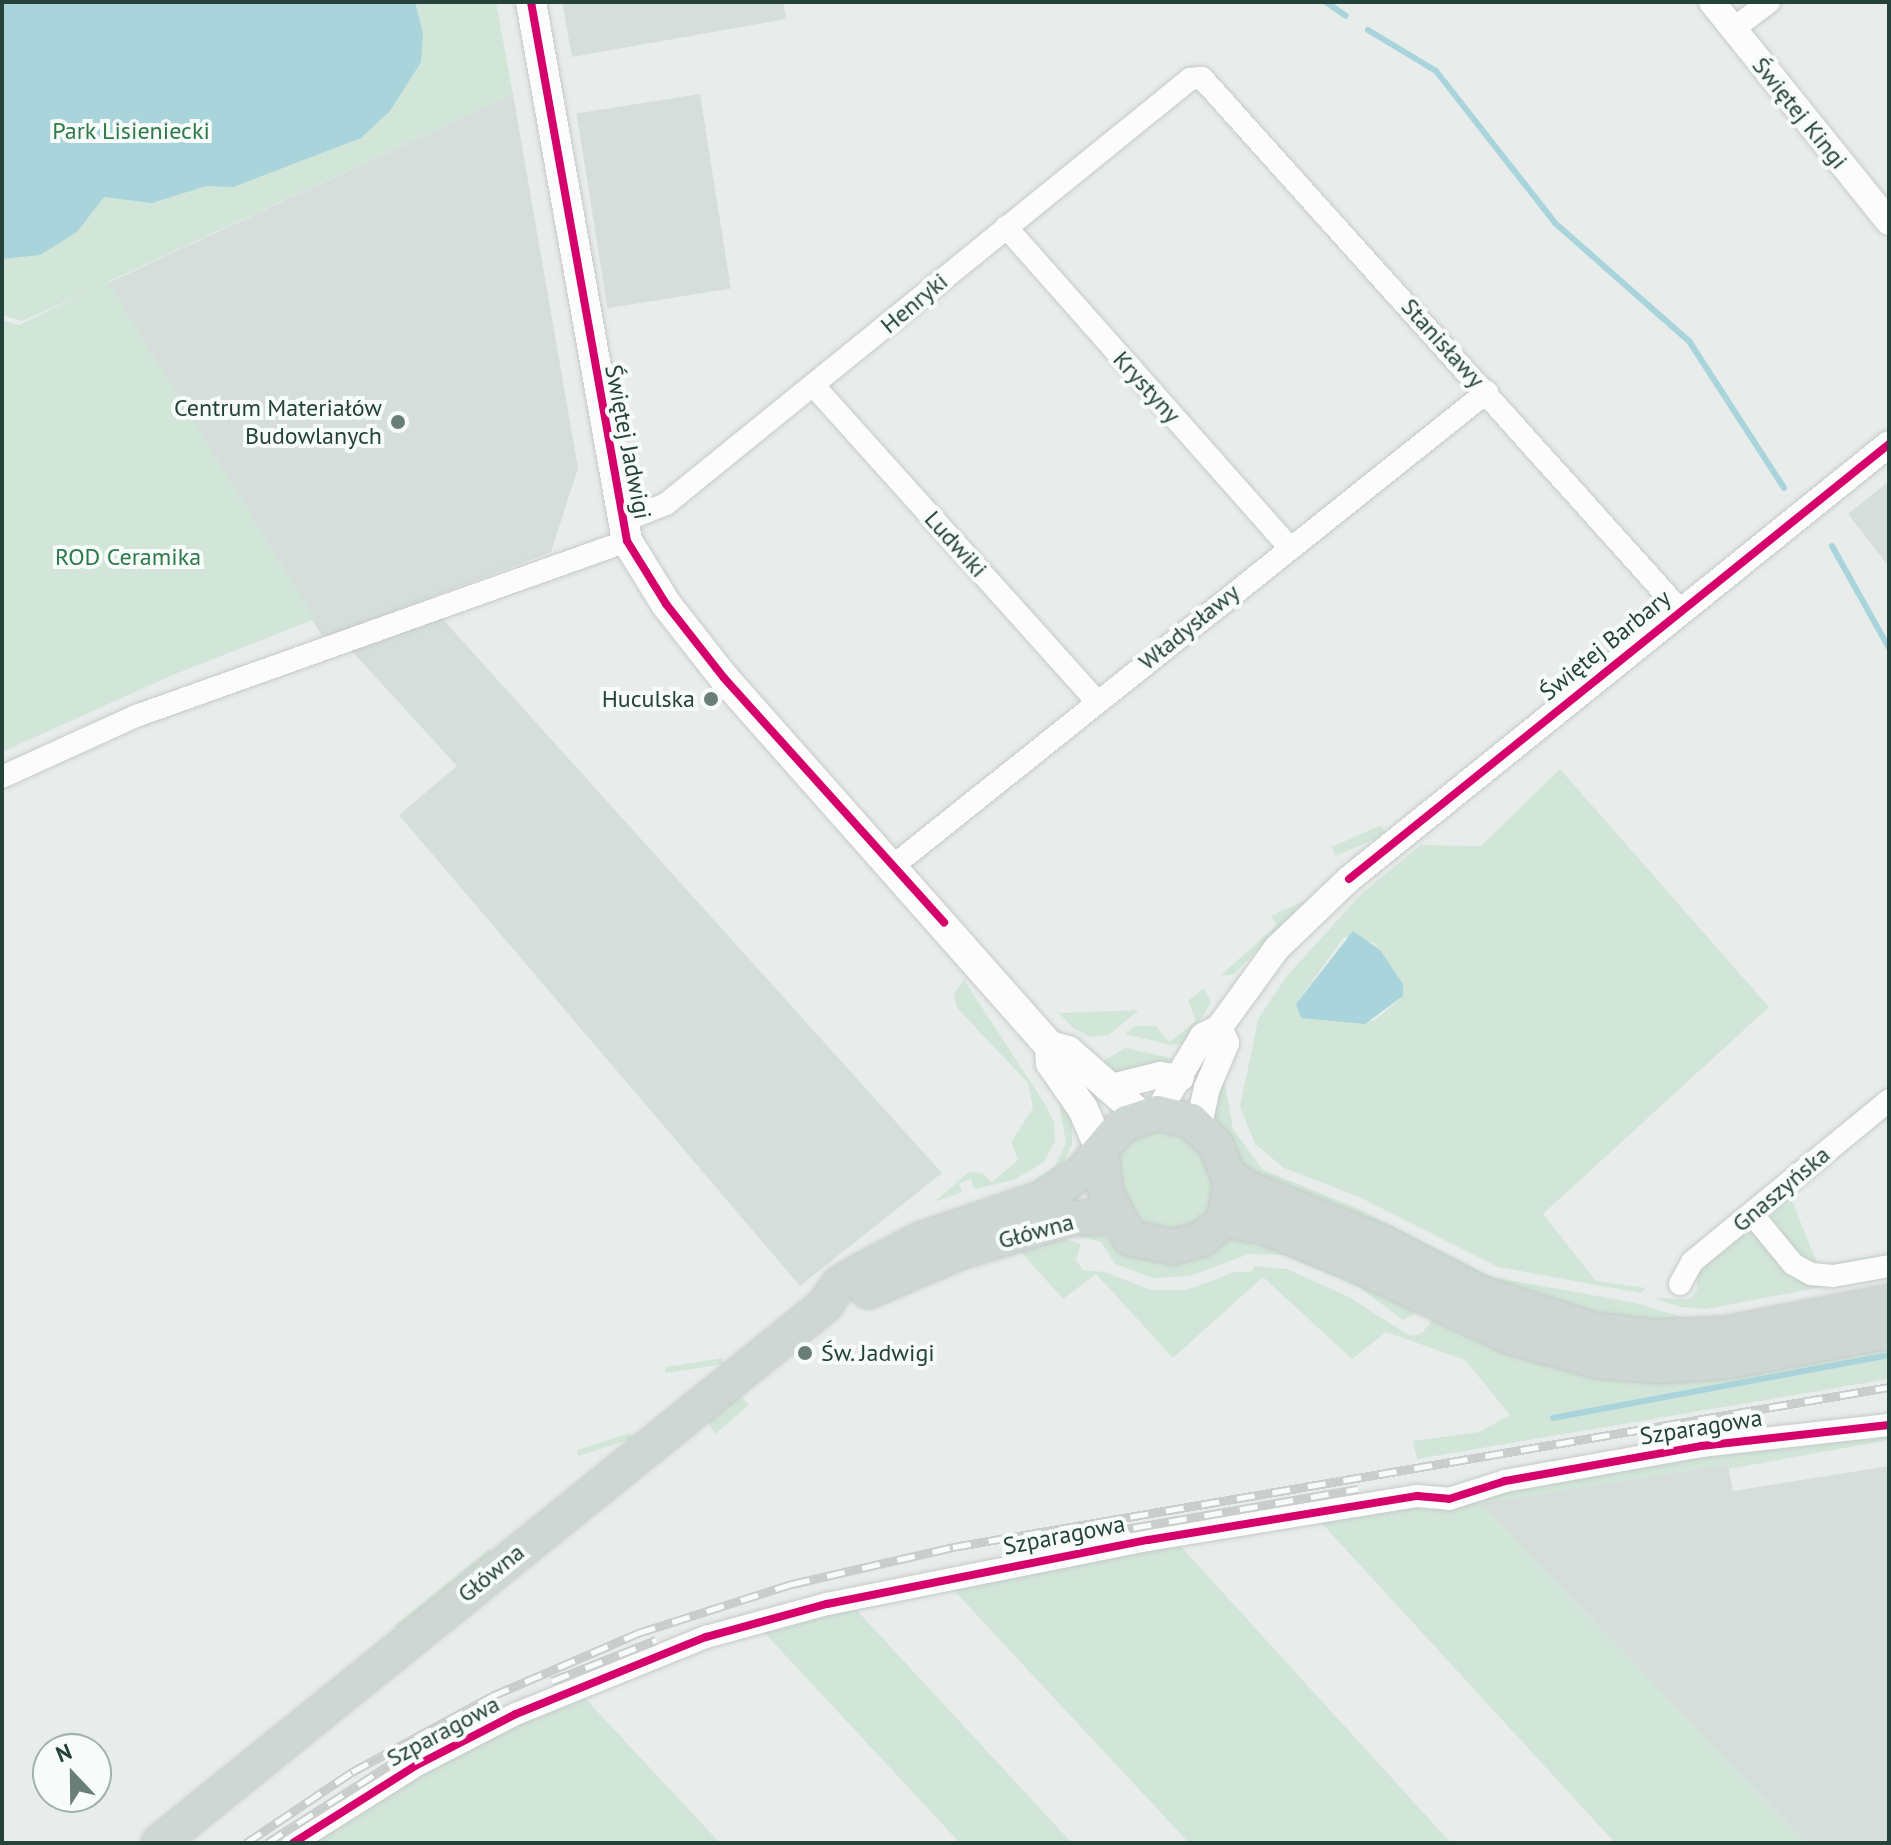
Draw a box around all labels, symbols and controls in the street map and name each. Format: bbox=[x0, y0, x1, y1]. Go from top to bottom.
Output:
street label: Świętej Kingi bbox=[1746, 51, 1854, 175]
park label: Park Lisieniecki bbox=[52, 117, 210, 145]
street label: Henryki bbox=[875, 267, 953, 339]
street label: Stanisławy bbox=[1395, 292, 1491, 394]
street label: Krystyny bbox=[1107, 345, 1187, 429]
street label: Świętej Jadwigi bbox=[599, 362, 657, 522]
place label: Centrum Materiałów Budowlanych bbox=[174, 394, 382, 450]
marker: Centrum Materiałów Budowlanych bbox=[389, 413, 407, 431]
street label: Ludwiki bbox=[919, 505, 993, 583]
park label: ROD Ceramika bbox=[55, 543, 201, 571]
street label: Władysławy bbox=[1133, 578, 1245, 676]
street label: Świętej Barbary bbox=[1534, 583, 1676, 707]
place label: Huculska bbox=[602, 685, 695, 713]
marker: Huculska bbox=[702, 690, 720, 708]
street label: Gnaszyńska bbox=[1726, 1140, 1836, 1238]
street label: Główna bbox=[995, 1207, 1077, 1255]
place label: Św. Jadwigi bbox=[821, 1339, 937, 1367]
marker: Św. Jadwigi bbox=[796, 1344, 814, 1362]
street label: Szparagowa bbox=[1638, 1403, 1764, 1451]
street label: Szparagowa bbox=[1001, 1509, 1127, 1561]
street label: Główna bbox=[452, 1538, 530, 1608]
street label: Szparagowa bbox=[382, 1689, 504, 1773]
north arrow bbox=[32, 1733, 112, 1813]
text: N bbox=[52, 1737, 76, 1768]

